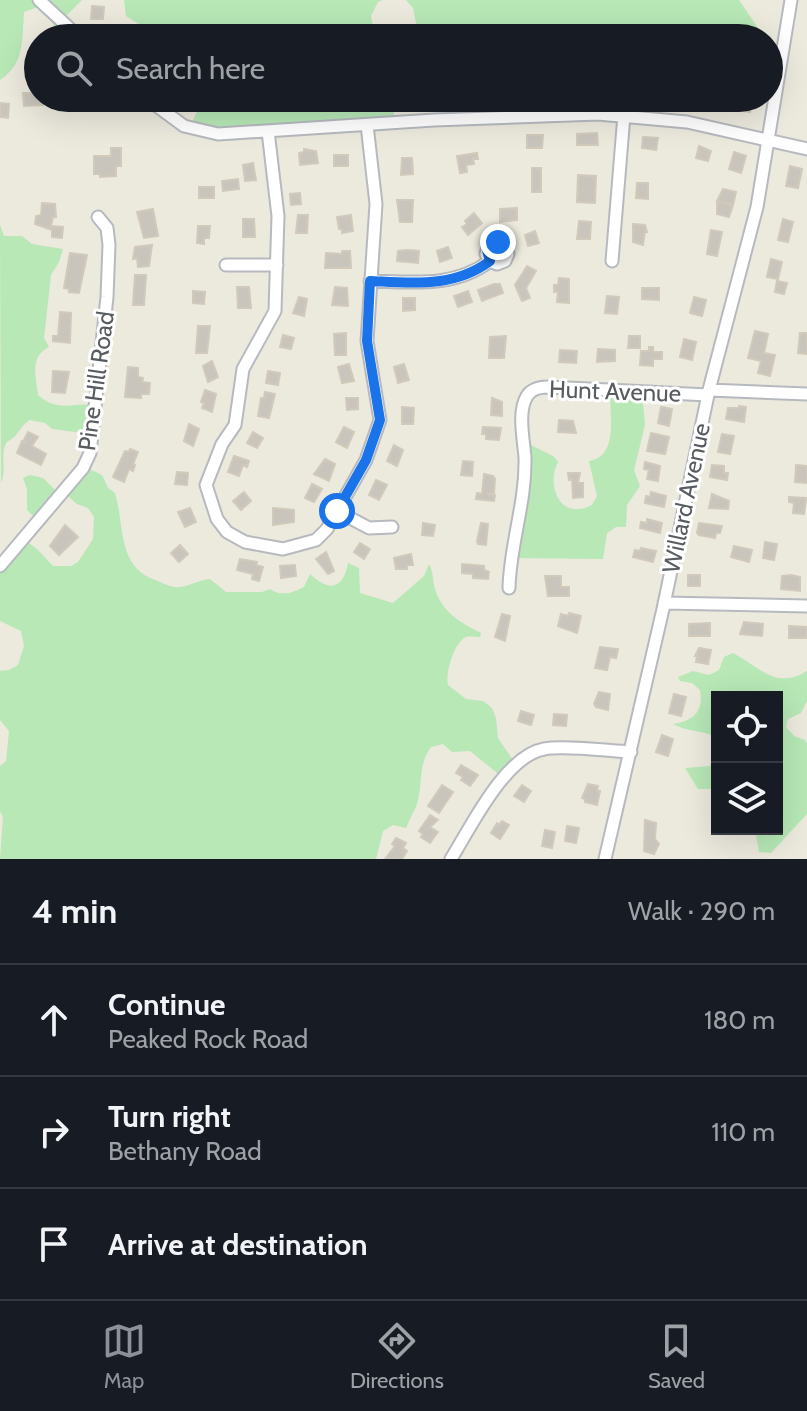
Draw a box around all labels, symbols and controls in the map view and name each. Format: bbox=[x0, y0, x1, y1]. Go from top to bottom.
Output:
search box bbox=[24, 24, 783, 112]
icon: search bbox=[52, 46, 96, 90]
text: Search here bbox=[116, 50, 265, 87]
route end bbox=[480, 224, 516, 260]
street label: Pine Hill Road bbox=[72, 309, 120, 453]
street label: Hunt Avenue bbox=[548, 374, 682, 408]
street label: Willard Avenue bbox=[656, 420, 716, 576]
route start bbox=[319, 493, 355, 529]
map controls bbox=[711, 691, 783, 835]
button: locate bbox=[711, 691, 783, 763]
button: layers bbox=[711, 763, 783, 835]
text: 4 min bbox=[32, 890, 117, 932]
text: Walk · 290 m bbox=[628, 895, 775, 927]
text: Continue bbox=[108, 986, 225, 1023]
icon: ahead bbox=[32, 998, 76, 1042]
text: 180 m bbox=[704, 1004, 775, 1036]
text: Peaked Rock Road bbox=[108, 1023, 308, 1055]
text: Turn right bbox=[108, 1098, 231, 1135]
icon: right bbox=[32, 1110, 76, 1154]
text: 110 m bbox=[711, 1116, 775, 1148]
text: Bethany Road bbox=[108, 1135, 262, 1167]
icon: arrive bbox=[32, 1222, 76, 1266]
text: Arrive at destination bbox=[108, 1226, 368, 1263]
tab: Map bbox=[102, 1319, 146, 1394]
tab: Directions bbox=[350, 1319, 444, 1394]
tab: Saved bbox=[648, 1319, 705, 1394]

